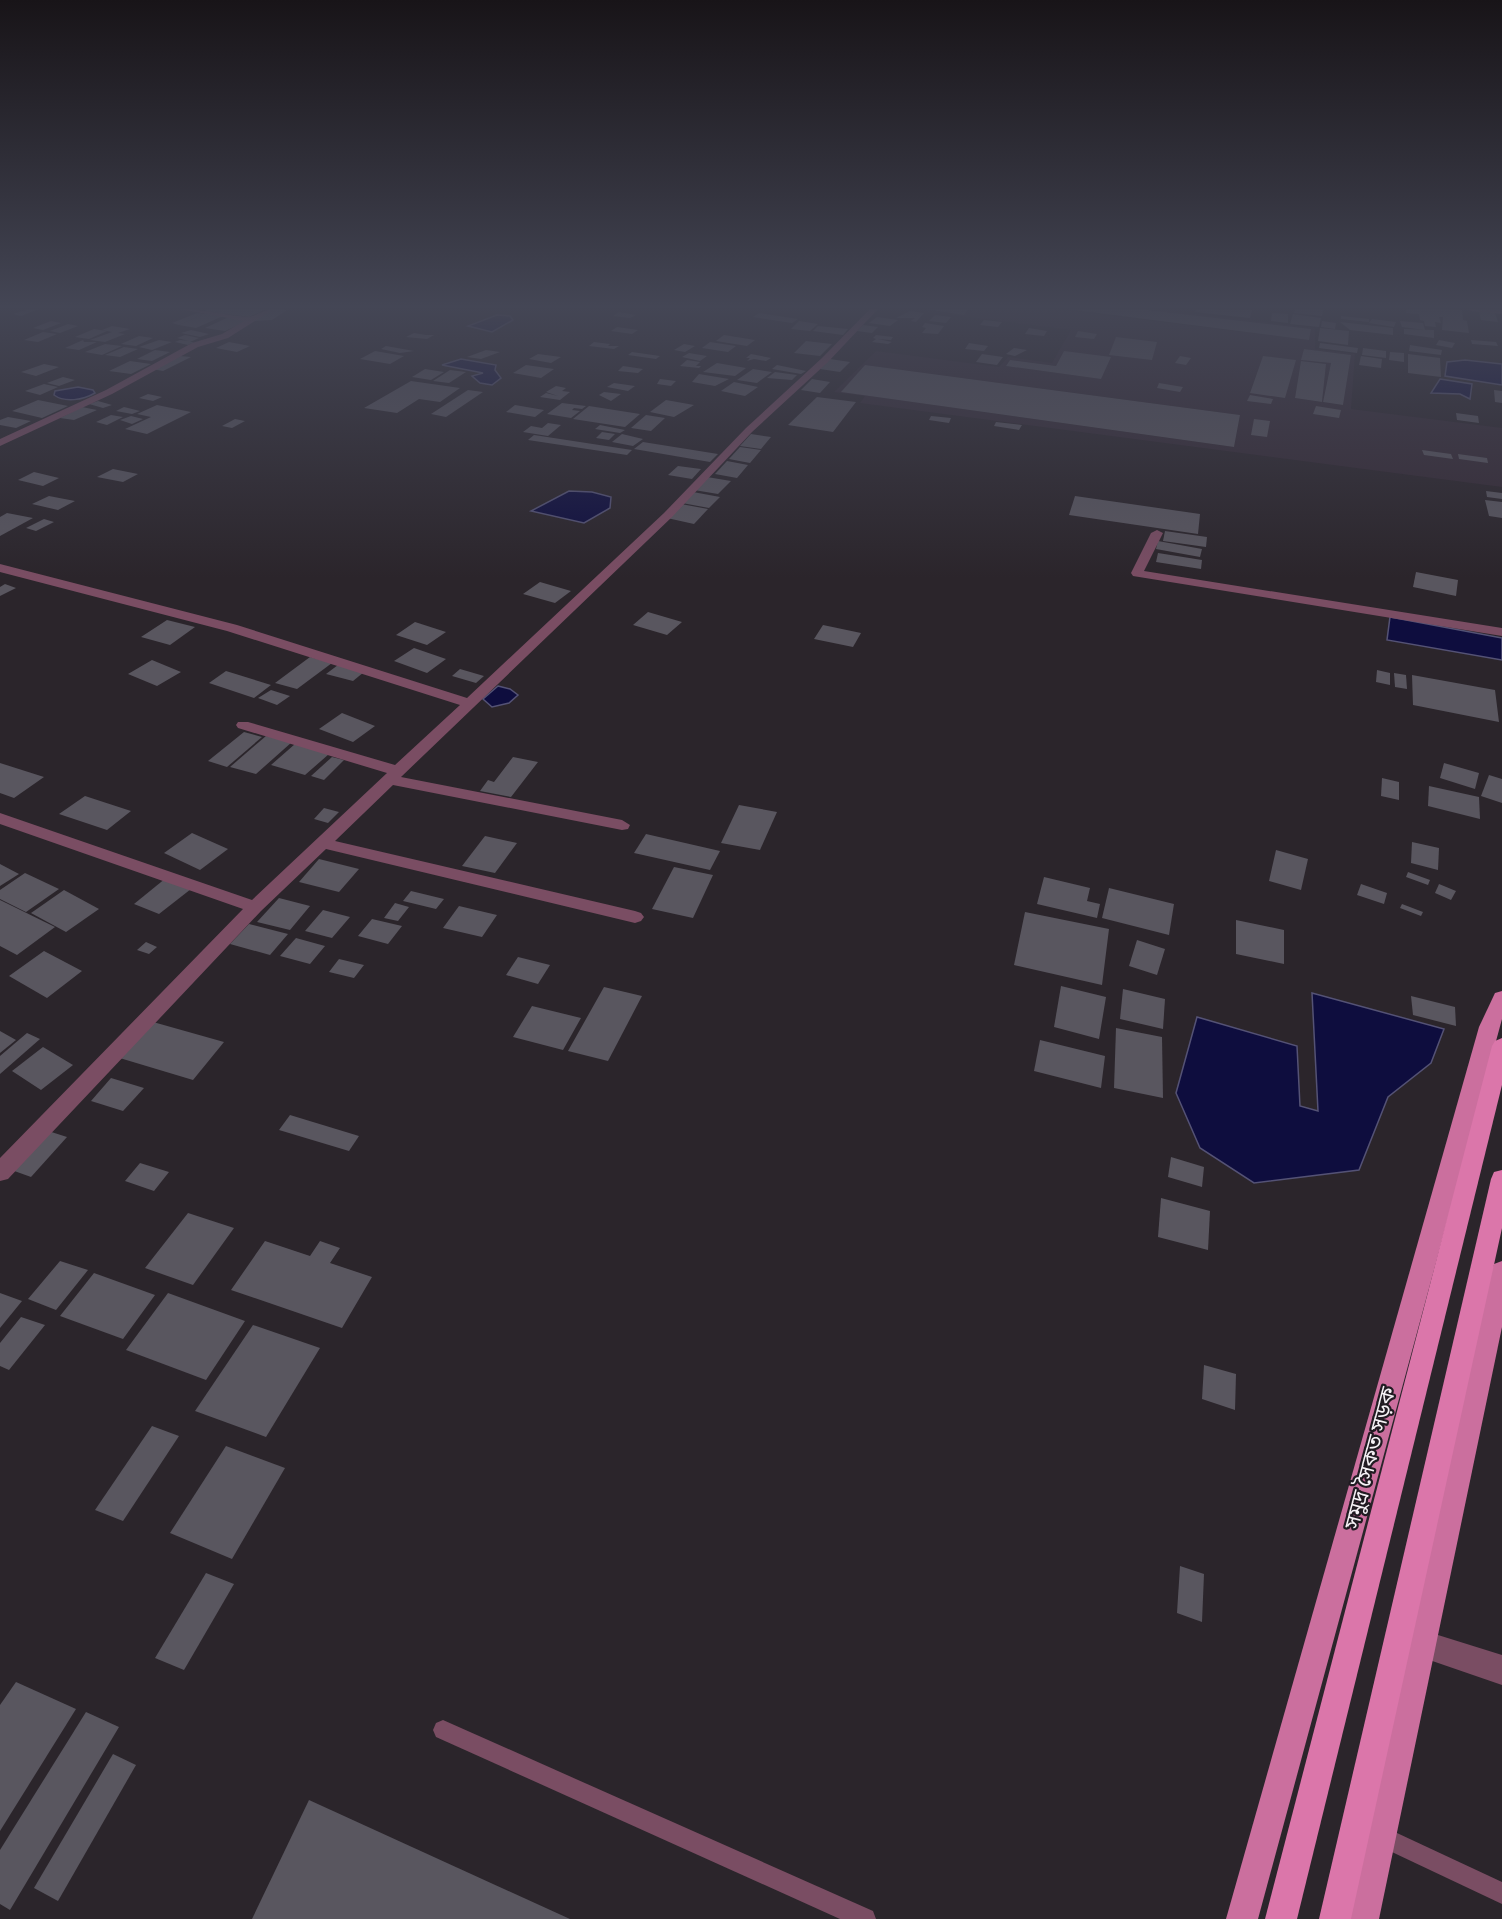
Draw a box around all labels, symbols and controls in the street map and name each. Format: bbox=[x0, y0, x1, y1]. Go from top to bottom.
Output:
street label: সমুদ্র সৈকত সড়ক bbox=[1337, 1383, 1401, 1533]

